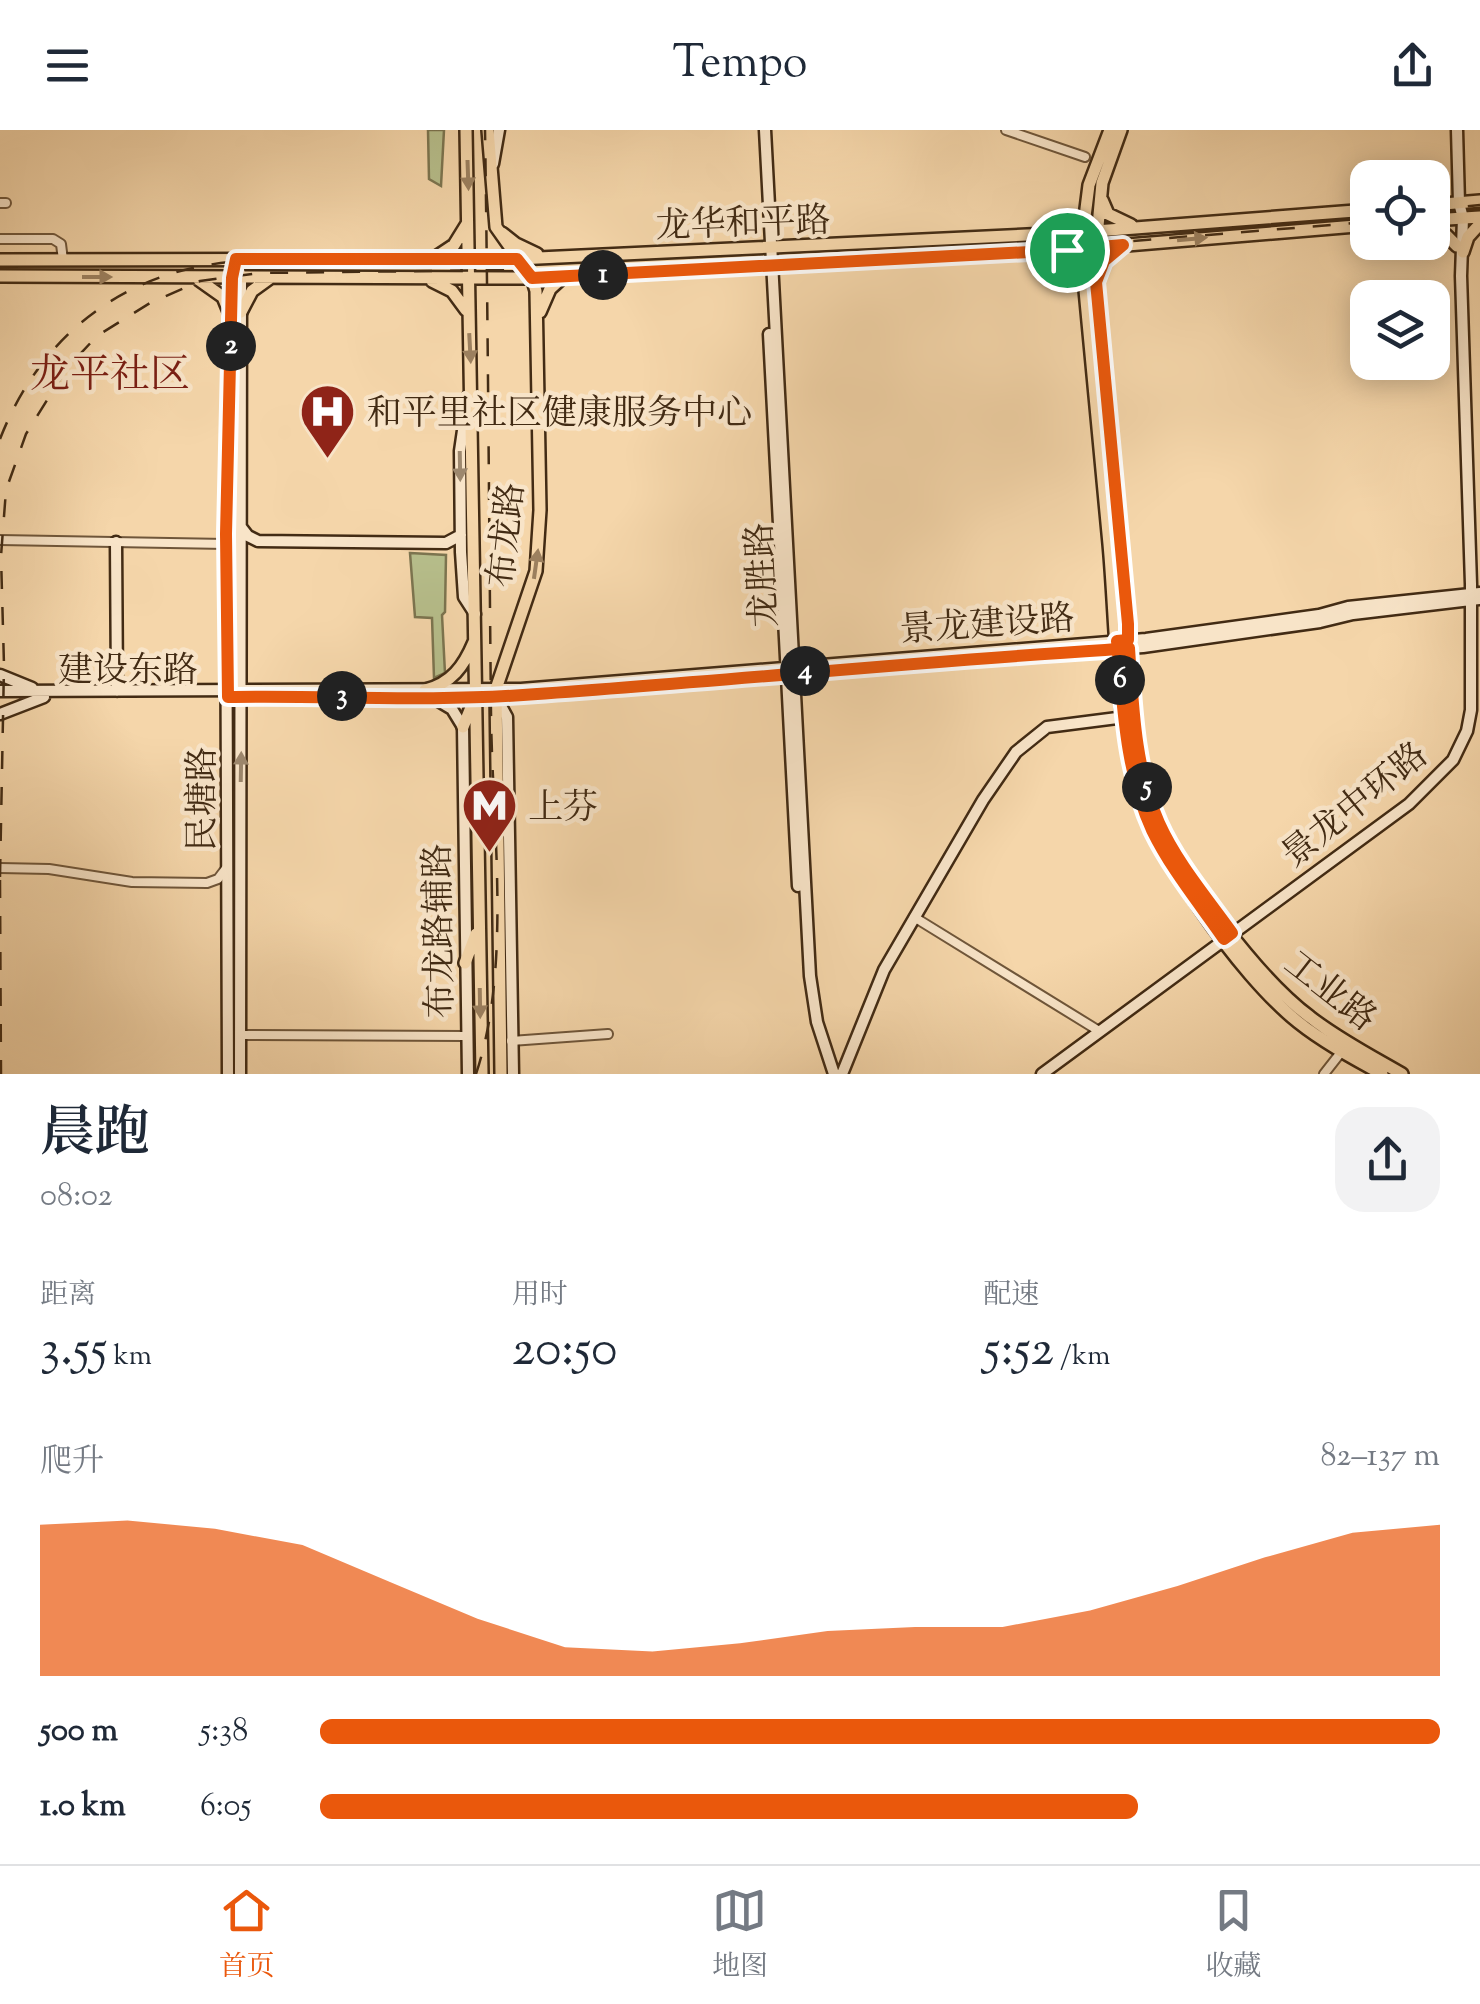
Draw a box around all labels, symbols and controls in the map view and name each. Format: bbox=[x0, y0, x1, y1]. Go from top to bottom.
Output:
text: Tempo bbox=[672, 33, 808, 98]
icon: menu bbox=[40, 38, 95, 93]
icon: share bbox=[1385, 38, 1440, 93]
one-way arrow bbox=[460, 160, 476, 192]
map controls bbox=[1350, 160, 1450, 380]
button: locate bbox=[1350, 160, 1450, 260]
street label: 龙华和平路 bbox=[655, 197, 831, 254]
pin bbox=[1025, 208, 1110, 293]
icon: arrive bbox=[1040, 223, 1095, 278]
one-way arrow bbox=[1177, 231, 1209, 247]
pin: 1 bbox=[578, 250, 628, 300]
text: 1 bbox=[598, 255, 608, 295]
one-way arrow bbox=[82, 269, 114, 285]
button: layers bbox=[1350, 280, 1450, 380]
pin: 2 bbox=[206, 321, 256, 371]
text: 2 bbox=[224, 326, 238, 366]
one-way arrow bbox=[462, 332, 478, 364]
district label: 龙平社区 bbox=[30, 349, 190, 406]
hospital icon: 和平里社区健康服务中心 bbox=[298, 382, 358, 461]
place label: 和平里社区健康服务中心 bbox=[367, 390, 752, 441]
one-way arrow bbox=[452, 450, 468, 482]
street label: 布龙路 bbox=[478, 480, 539, 590]
street label: 龙胜路 bbox=[736, 521, 793, 629]
one-way arrow bbox=[529, 547, 545, 579]
street label: 景龙建设路 bbox=[898, 595, 1076, 658]
pin: 4 bbox=[780, 646, 830, 696]
street label: 建设东路 bbox=[58, 647, 198, 698]
text: 4 bbox=[798, 651, 812, 691]
pin: 6 bbox=[1095, 655, 1145, 705]
text: 6 bbox=[1113, 660, 1127, 700]
pin: 3 bbox=[317, 671, 367, 721]
text: 3 bbox=[336, 676, 348, 716]
street label: 景龙中环路 bbox=[1272, 732, 1440, 882]
street label: 民塘路 bbox=[179, 746, 230, 852]
one-way arrow bbox=[233, 750, 249, 782]
pin: 5 bbox=[1122, 762, 1172, 812]
text: 5 bbox=[1142, 767, 1152, 807]
metro station icon: 上芬 bbox=[459, 776, 519, 855]
place label: 上芬 bbox=[528, 784, 598, 835]
street label: 布龙路辅路 bbox=[414, 843, 469, 1019]
street label: 工业路 bbox=[1272, 940, 1386, 1045]
one-way arrow bbox=[472, 988, 488, 1020]
text: 晨跑 bbox=[40, 1097, 150, 1176]
button: share bbox=[1335, 1107, 1440, 1212]
text: 08:02 bbox=[40, 1174, 113, 1220]
text: 距离 bbox=[40, 1276, 96, 1316]
text: 用时 bbox=[512, 1276, 568, 1316]
text: 配速 bbox=[983, 1276, 1039, 1316]
text: 3.55 bbox=[40, 1316, 107, 1388]
text: 20:50 bbox=[512, 1316, 618, 1388]
text: 5:52 bbox=[983, 1316, 1054, 1388]
text: km bbox=[107, 1337, 152, 1377]
text: /km bbox=[1054, 1337, 1111, 1377]
text: 82–137 m bbox=[1321, 1434, 1440, 1480]
text: 爬升 bbox=[40, 1440, 104, 1486]
text: 500 m bbox=[40, 1709, 118, 1755]
text: 5:38 bbox=[200, 1709, 248, 1755]
text: 1.0 km bbox=[40, 1784, 126, 1830]
text: 6:05 bbox=[200, 1784, 251, 1830]
tab: 首页 bbox=[219, 1883, 275, 1988]
tab: 地图 bbox=[712, 1883, 768, 1988]
tab: 收藏 bbox=[1205, 1883, 1261, 1988]

